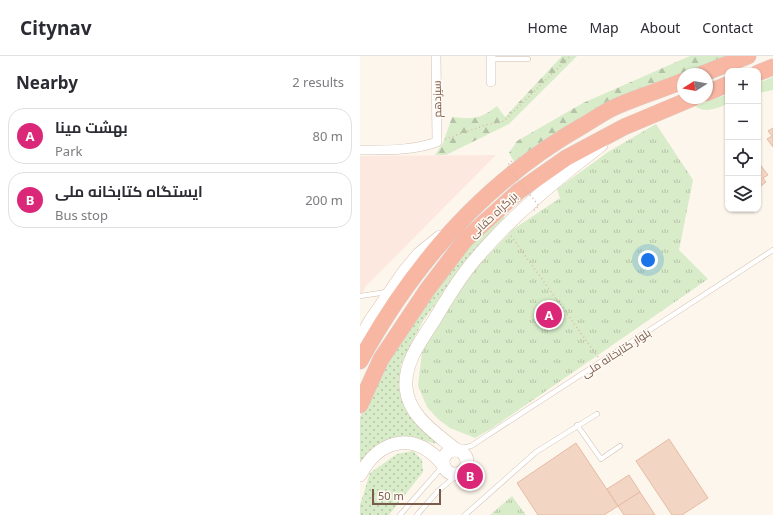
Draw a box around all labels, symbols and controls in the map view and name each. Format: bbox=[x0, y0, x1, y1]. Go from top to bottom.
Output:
text: Citynav bbox=[20, 15, 92, 41]
text: Home bbox=[528, 18, 567, 37]
text: Map bbox=[589, 18, 619, 37]
text: About bbox=[641, 18, 680, 37]
text: Contact bbox=[702, 18, 753, 37]
north arrow bbox=[677, 68, 713, 104]
map controls bbox=[725, 68, 761, 212]
button: + bbox=[725, 68, 761, 104]
text: Nearby bbox=[16, 71, 78, 94]
text: 2 results bbox=[292, 73, 344, 91]
street label: سیزدهم bbox=[429, 80, 445, 118]
button: − bbox=[725, 104, 761, 140]
text: بهشت مينا bbox=[55, 117, 128, 137]
text: A bbox=[26, 127, 35, 145]
text: 80 m bbox=[313, 127, 343, 145]
button: locate bbox=[725, 140, 761, 176]
text: Park bbox=[55, 142, 82, 160]
button: layers bbox=[725, 176, 761, 212]
text: ایستگاه کتابخانه ملی bbox=[55, 181, 203, 201]
street label: بزرگراه حقانی bbox=[465, 188, 520, 241]
text: B bbox=[26, 191, 34, 209]
text: 200 m bbox=[305, 191, 343, 209]
text: Bus stop bbox=[55, 206, 108, 224]
your location bbox=[638, 250, 658, 270]
pin: A bbox=[536, 300, 562, 330]
street label: بلوار کتابخانه ملی bbox=[578, 325, 653, 381]
pin: B bbox=[457, 461, 483, 491]
scale bar bbox=[372, 487, 441, 506]
text: 50 m bbox=[378, 488, 404, 503]

